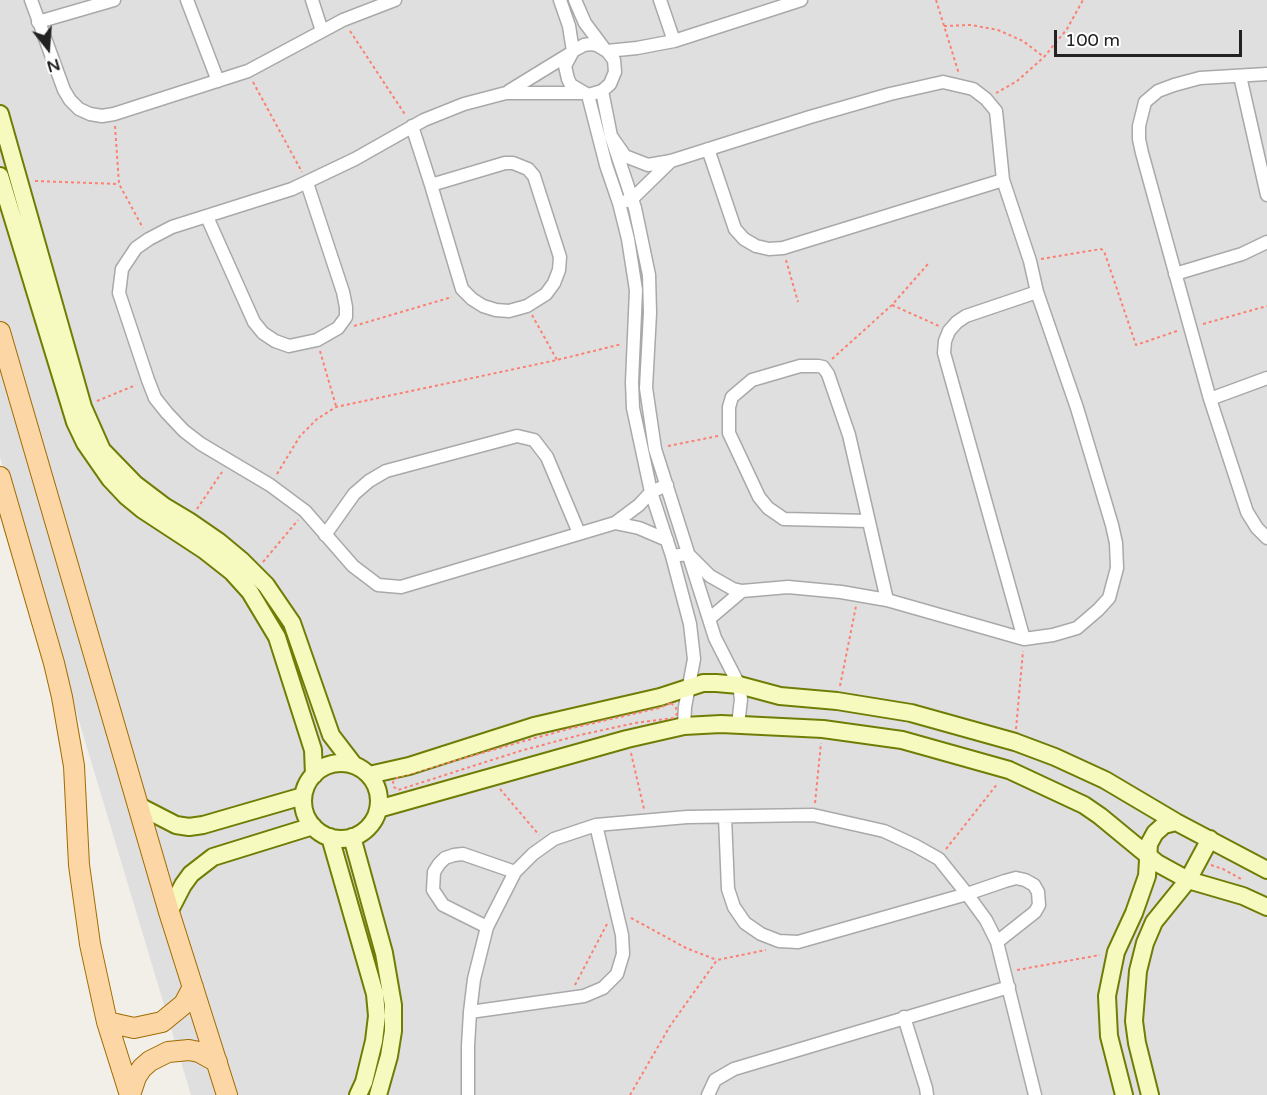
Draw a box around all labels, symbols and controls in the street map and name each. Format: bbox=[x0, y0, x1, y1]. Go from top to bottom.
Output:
north arrow bbox=[18, 18, 78, 78]
scale bar bbox=[1057, 18, 1244, 56]
text: 100 m bbox=[1065, 29, 1120, 51]
text: N bbox=[44, 54, 62, 77]

